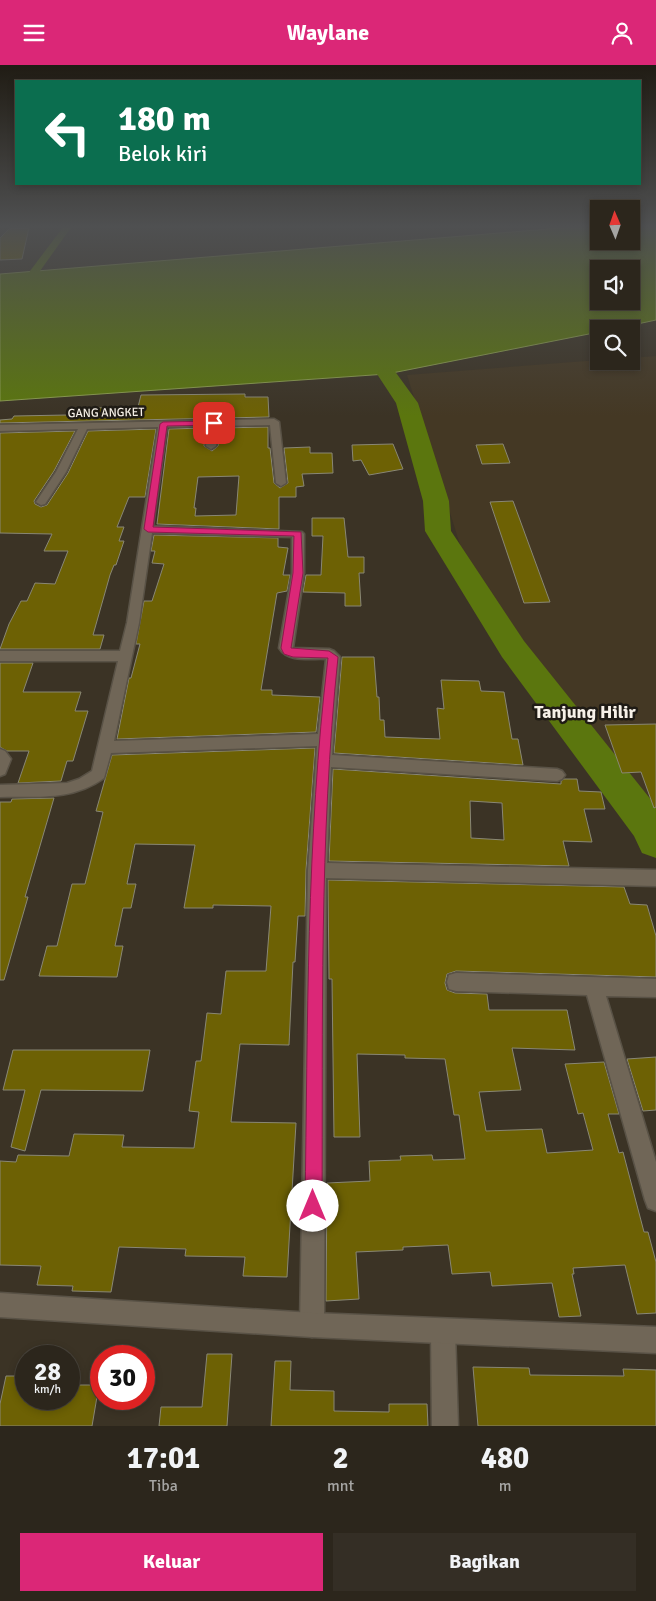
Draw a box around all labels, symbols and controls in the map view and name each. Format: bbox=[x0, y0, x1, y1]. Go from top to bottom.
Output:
icon: menu bbox=[20, 19, 48, 47]
text: Waylane bbox=[287, 19, 369, 46]
icon: person bbox=[608, 19, 636, 47]
text: 180 m bbox=[118, 97, 211, 140]
icon: left bbox=[35, 100, 100, 165]
text: Belok kiri bbox=[118, 140, 207, 167]
north arrow bbox=[590, 200, 640, 250]
map controls bbox=[590, 200, 640, 370]
button: sound bbox=[590, 260, 640, 310]
button: search bbox=[590, 320, 640, 370]
pin bbox=[193, 402, 235, 444]
street label: GANG ANGKET bbox=[68, 405, 145, 421]
icon: arrive bbox=[200, 409, 228, 437]
district label: Tanjung Hilir bbox=[534, 701, 637, 723]
position arrow bbox=[286, 1179, 338, 1231]
speed limit sign: 30 bbox=[90, 1345, 155, 1410]
text: 28 bbox=[34, 1356, 61, 1387]
text: km/h bbox=[34, 1382, 61, 1397]
text: 17:01 bbox=[127, 1440, 200, 1477]
text: 2 bbox=[332, 1440, 349, 1477]
text: 480 bbox=[481, 1440, 529, 1477]
text: Tiba bbox=[149, 1476, 178, 1496]
text: mnt bbox=[327, 1476, 354, 1496]
text: m bbox=[499, 1476, 511, 1496]
button: Keluar bbox=[20, 1533, 323, 1591]
button: Bagikan bbox=[333, 1533, 636, 1591]

